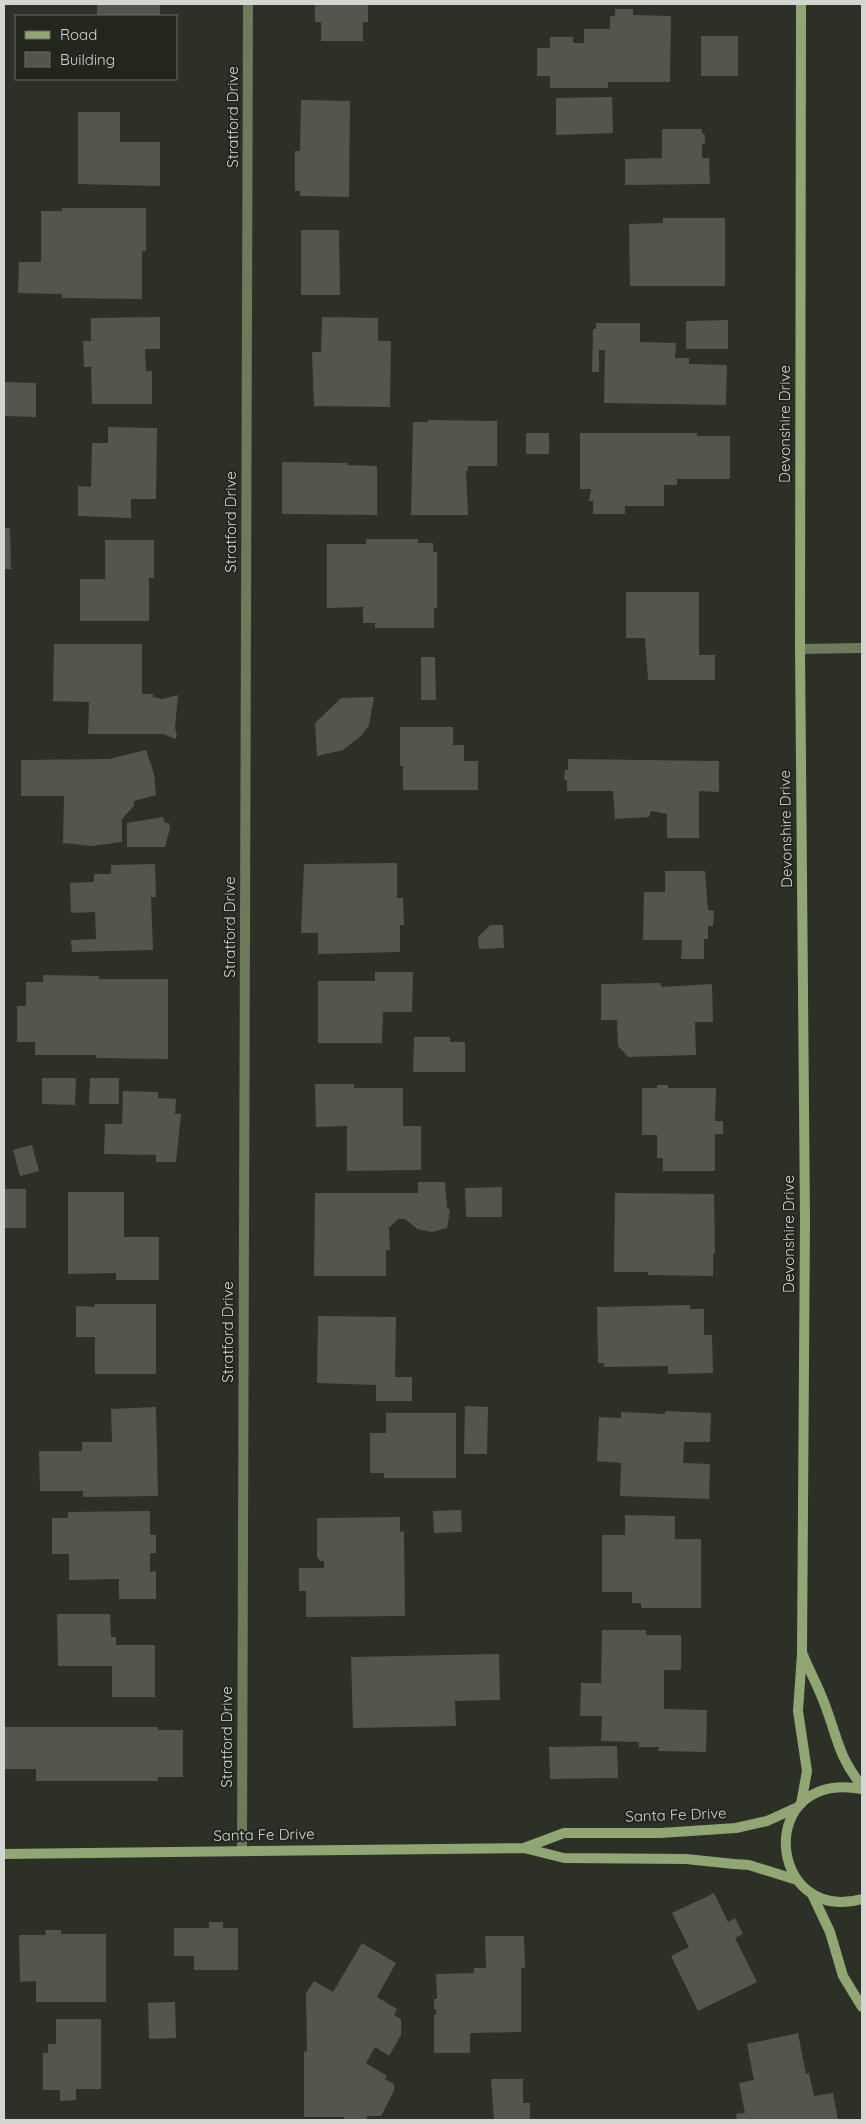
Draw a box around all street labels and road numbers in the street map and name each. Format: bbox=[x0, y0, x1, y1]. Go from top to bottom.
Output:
street label: Stratford Drive bbox=[223, 66, 242, 168]
street label: Devonshire Drive bbox=[775, 365, 794, 483]
street label: Stratford Drive bbox=[221, 471, 240, 573]
street label: Devonshire Drive bbox=[775, 770, 796, 888]
street label: Stratford Drive bbox=[220, 876, 239, 978]
street label: Devonshire Drive bbox=[779, 1175, 798, 1293]
street label: Stratford Drive bbox=[218, 1281, 237, 1383]
street label: Stratford Drive bbox=[217, 1686, 236, 1788]
street label: Santa Fe Drive bbox=[625, 1803, 727, 1826]
street label: Santa Fe Drive bbox=[213, 1824, 315, 1845]

